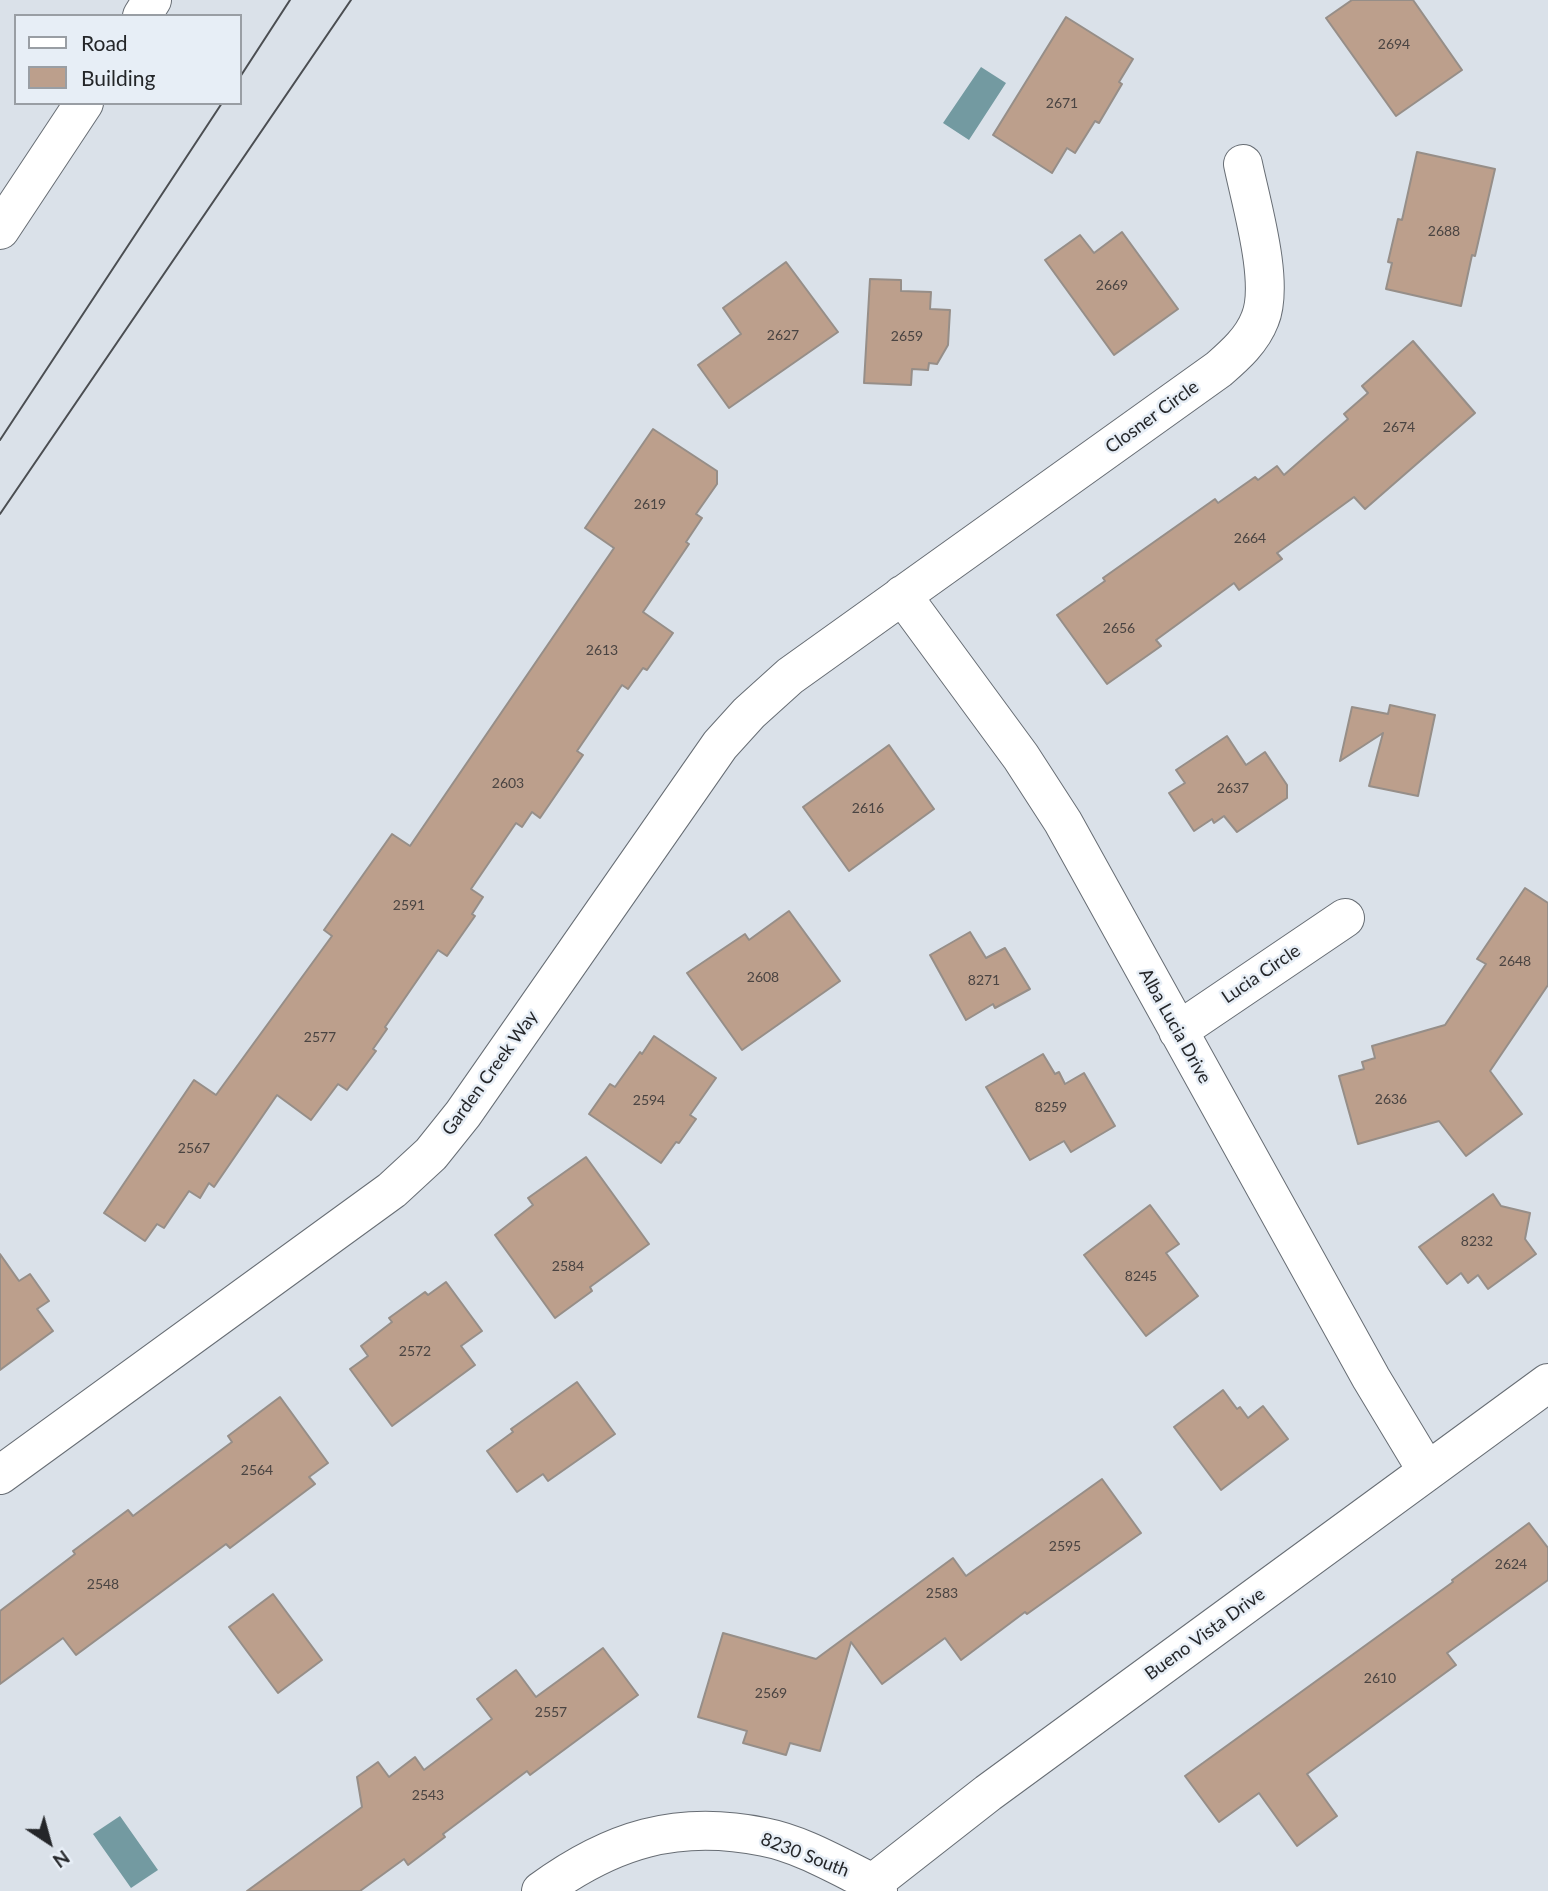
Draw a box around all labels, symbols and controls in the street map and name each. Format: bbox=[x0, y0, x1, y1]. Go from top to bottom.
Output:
legend bbox=[14, 14, 242, 105]
text: Road bbox=[81, 30, 128, 55]
house number: 2694 bbox=[1378, 36, 1410, 52]
text: Building bbox=[81, 65, 156, 90]
house number: 2671 bbox=[1046, 95, 1078, 111]
house number: 2688 bbox=[1428, 223, 1460, 239]
house number: 2669 bbox=[1096, 277, 1128, 293]
house number: 2627 bbox=[767, 327, 799, 343]
house number: 2659 bbox=[891, 328, 923, 344]
street label: Closner Circle bbox=[1101, 376, 1203, 458]
house number: 2674 bbox=[1383, 419, 1415, 435]
house number: 2619 bbox=[634, 496, 666, 512]
house number: 2664 bbox=[1234, 530, 1266, 546]
house number: 2656 bbox=[1103, 620, 1135, 636]
house number: 2613 bbox=[586, 642, 618, 658]
house number: 2603 bbox=[492, 775, 524, 791]
house number: 2637 bbox=[1217, 780, 1249, 796]
house number: 2616 bbox=[852, 800, 884, 816]
house number: 2591 bbox=[393, 897, 425, 913]
street label: Lucia Circle bbox=[1218, 940, 1304, 1008]
house number: 2648 bbox=[1499, 953, 1531, 969]
street label: Alba Lucia Drive bbox=[1134, 965, 1216, 1087]
house number: 2608 bbox=[747, 969, 779, 985]
house number: 8271 bbox=[968, 972, 1000, 988]
street label: Garden Creek Way bbox=[437, 1006, 543, 1140]
house number: 2577 bbox=[304, 1029, 336, 1045]
house number: 2636 bbox=[1375, 1091, 1407, 1107]
house number: 2594 bbox=[633, 1092, 665, 1108]
house number: 8259 bbox=[1035, 1099, 1067, 1115]
house number: 2567 bbox=[178, 1140, 210, 1156]
house number: 8232 bbox=[1461, 1233, 1493, 1249]
house number: 2584 bbox=[552, 1258, 584, 1274]
house number: 8245 bbox=[1125, 1268, 1157, 1284]
house number: 2572 bbox=[399, 1343, 431, 1359]
house number: 2564 bbox=[241, 1462, 273, 1478]
house number: 2595 bbox=[1049, 1538, 1081, 1554]
house number: 2624 bbox=[1495, 1556, 1527, 1572]
house number: 2548 bbox=[87, 1576, 119, 1592]
street label: Bueno Vista Drive bbox=[1141, 1583, 1269, 1685]
house number: 2583 bbox=[926, 1585, 958, 1601]
house number: 2610 bbox=[1364, 1670, 1396, 1686]
house number: 2569 bbox=[755, 1685, 787, 1701]
house number: 2557 bbox=[535, 1704, 567, 1720]
house number: 2543 bbox=[412, 1787, 444, 1803]
north arrow bbox=[14, 1807, 84, 1877]
street label: 8230 South bbox=[758, 1828, 852, 1882]
text: N bbox=[49, 1846, 74, 1873]

